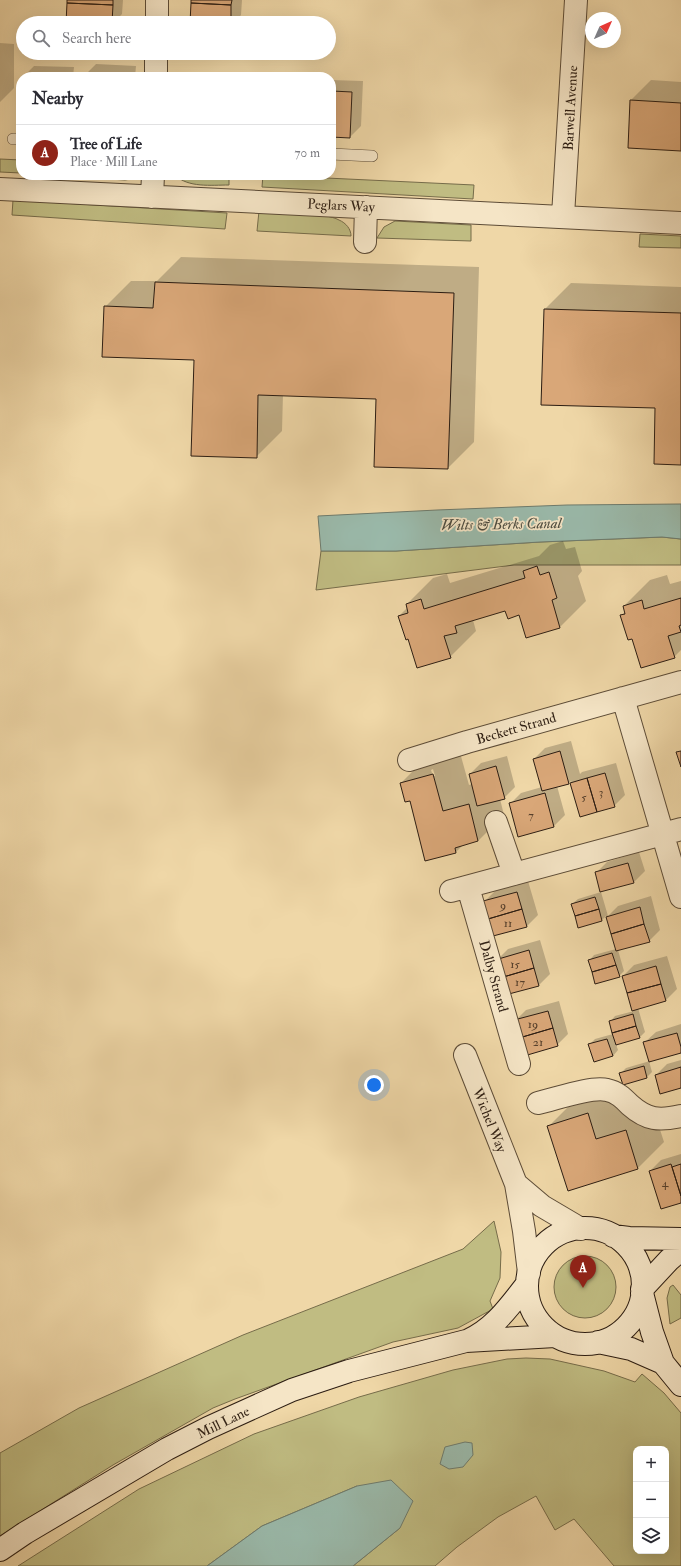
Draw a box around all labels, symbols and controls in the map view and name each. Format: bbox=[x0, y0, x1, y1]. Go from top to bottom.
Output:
north arrow bbox=[585, 12, 621, 48]
search box bbox=[16, 16, 336, 60]
icon: search bbox=[30, 27, 52, 49]
text: Search here bbox=[62, 29, 131, 48]
street label: Barwell Avenue bbox=[560, 65, 581, 151]
text: Nearby bbox=[32, 88, 83, 109]
text: Tree of Life bbox=[70, 135, 142, 154]
text: A bbox=[41, 145, 49, 161]
text: 70 m bbox=[295, 145, 320, 161]
text: Place · Mill Lane bbox=[70, 154, 157, 170]
street label: Peglars Way bbox=[307, 195, 376, 217]
water label: Wilts & Berks Canal bbox=[441, 514, 563, 535]
street label: Beckett Strand bbox=[474, 709, 558, 748]
house number: 3 bbox=[599, 785, 603, 800]
house number: 5 bbox=[581, 790, 587, 805]
house number: 7 bbox=[528, 808, 534, 823]
house number: 9 bbox=[499, 898, 506, 913]
house number: 11 bbox=[504, 916, 512, 931]
street label: Dalby Strand bbox=[474, 938, 512, 1014]
house number: 15 bbox=[510, 957, 520, 972]
house number: 17 bbox=[515, 975, 525, 990]
house number: 19 bbox=[528, 1017, 538, 1032]
house number: 21 bbox=[533, 1035, 543, 1050]
your location bbox=[364, 1075, 384, 1095]
street label: Wichel Way bbox=[468, 1085, 510, 1156]
house number: 4 bbox=[662, 1176, 669, 1191]
pin: A bbox=[570, 1255, 596, 1288]
street label: Mill Lane bbox=[194, 1402, 252, 1442]
map controls bbox=[633, 1446, 669, 1554]
button: + bbox=[633, 1446, 669, 1482]
button: − bbox=[633, 1482, 669, 1518]
button: layers bbox=[633, 1518, 669, 1554]

